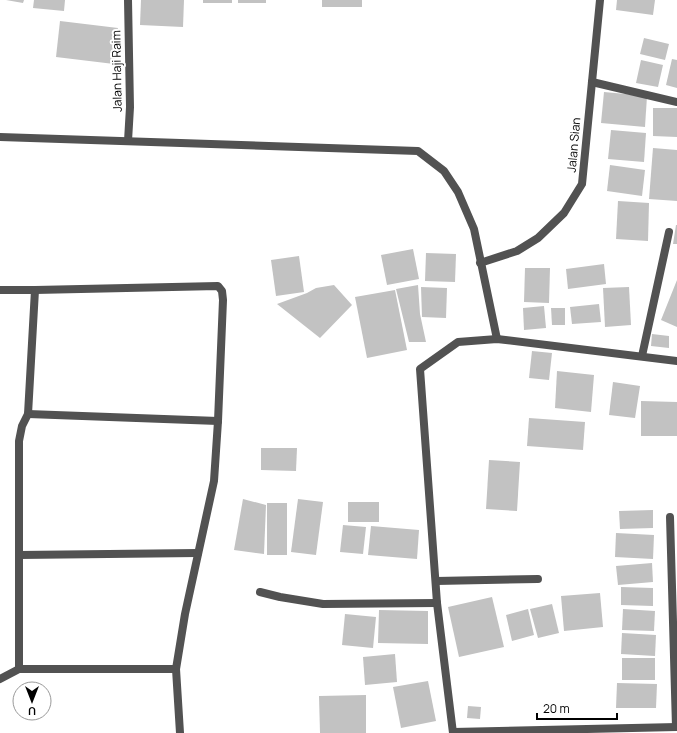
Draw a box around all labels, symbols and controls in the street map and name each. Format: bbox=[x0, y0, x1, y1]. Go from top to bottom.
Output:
street label: Jalan Haji Raim bbox=[107, 30, 126, 112]
street label: Jalan Sian bbox=[563, 117, 584, 173]
north arrow bbox=[12, 681, 52, 721]
scale bar bbox=[537, 695, 617, 721]
text: 20 m bbox=[543, 700, 570, 717]
text: U bbox=[28, 704, 36, 719]

